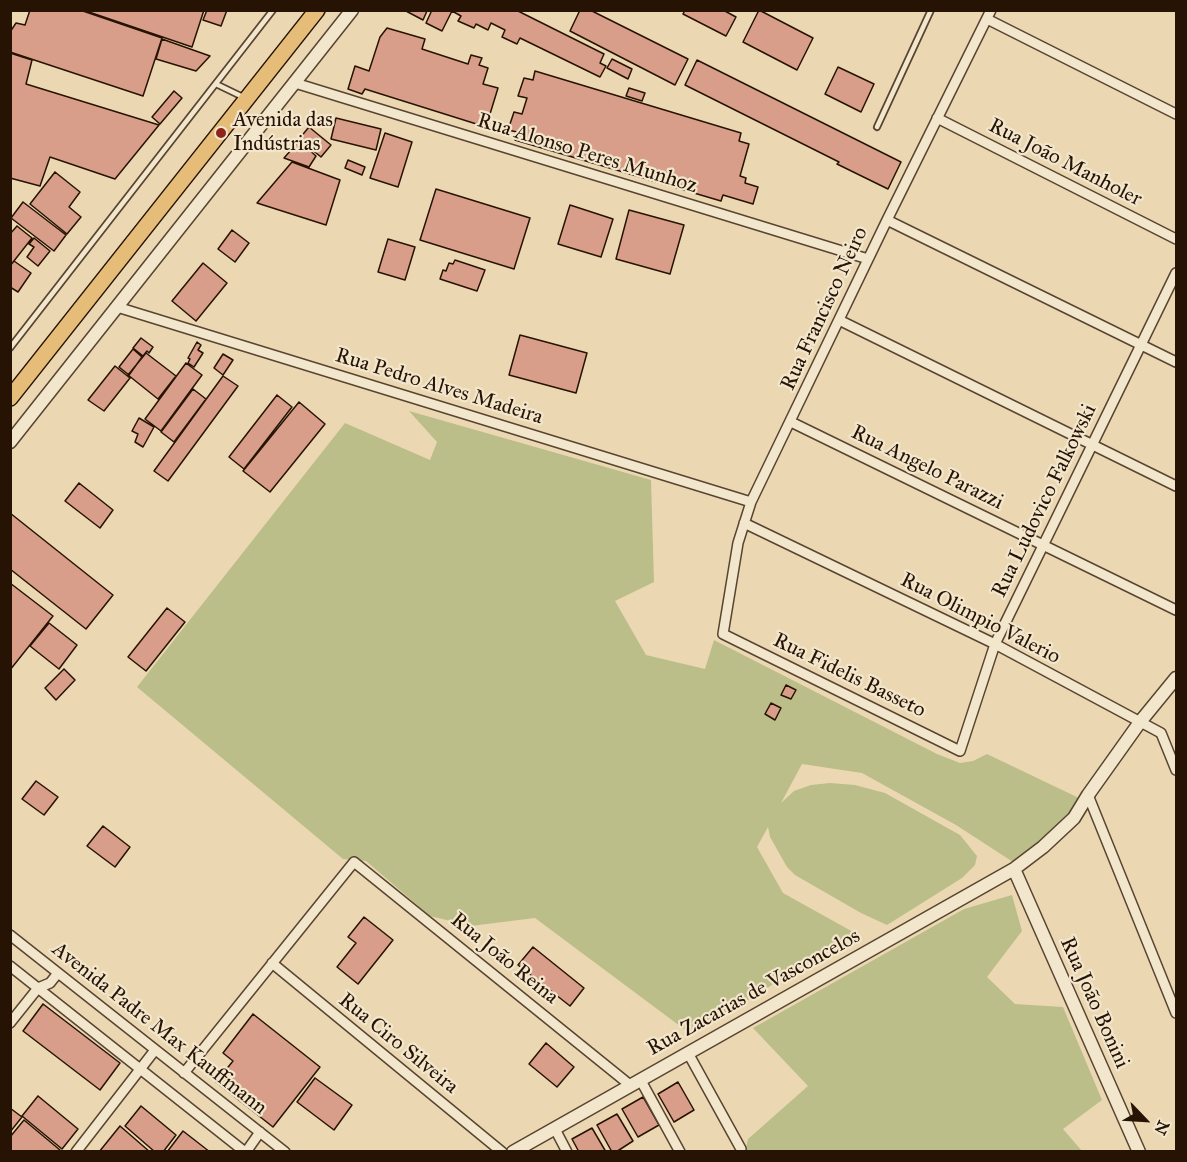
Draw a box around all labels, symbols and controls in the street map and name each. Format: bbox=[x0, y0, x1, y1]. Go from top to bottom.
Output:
place label: Avenida das Indústrias bbox=[233, 108, 333, 158]
street label: Rua Alonso Peres Munhoz bbox=[474, 108, 700, 200]
street label: Rua João Manholer bbox=[984, 114, 1146, 212]
marker: Avenida das Indústrias bbox=[214, 126, 228, 140]
street label: Rua Francisco Neiro bbox=[776, 223, 874, 395]
street label: Rua Pedro Alves Madeira bbox=[332, 343, 546, 431]
street label: Rua Ludovico Falkowski bbox=[987, 400, 1103, 602]
street label: Rua Angelo Parazzi bbox=[847, 420, 1007, 516]
street label: Rua Olimpio Valerio bbox=[896, 568, 1064, 670]
street label: Rua Fidelis Basseto bbox=[769, 628, 929, 724]
street label: Rua João Reina bbox=[445, 908, 563, 1010]
street label: Rua Zacarias de Vasconcelos bbox=[643, 924, 865, 1062]
street label: Rua João Bonini bbox=[1054, 933, 1134, 1073]
street label: Avenida Padre Max Kauffmann bbox=[46, 937, 272, 1121]
street label: Rua Ciro Silveira bbox=[333, 988, 463, 1100]
north arrow bbox=[1115, 1090, 1175, 1150]
text: N bbox=[1150, 1118, 1173, 1138]

